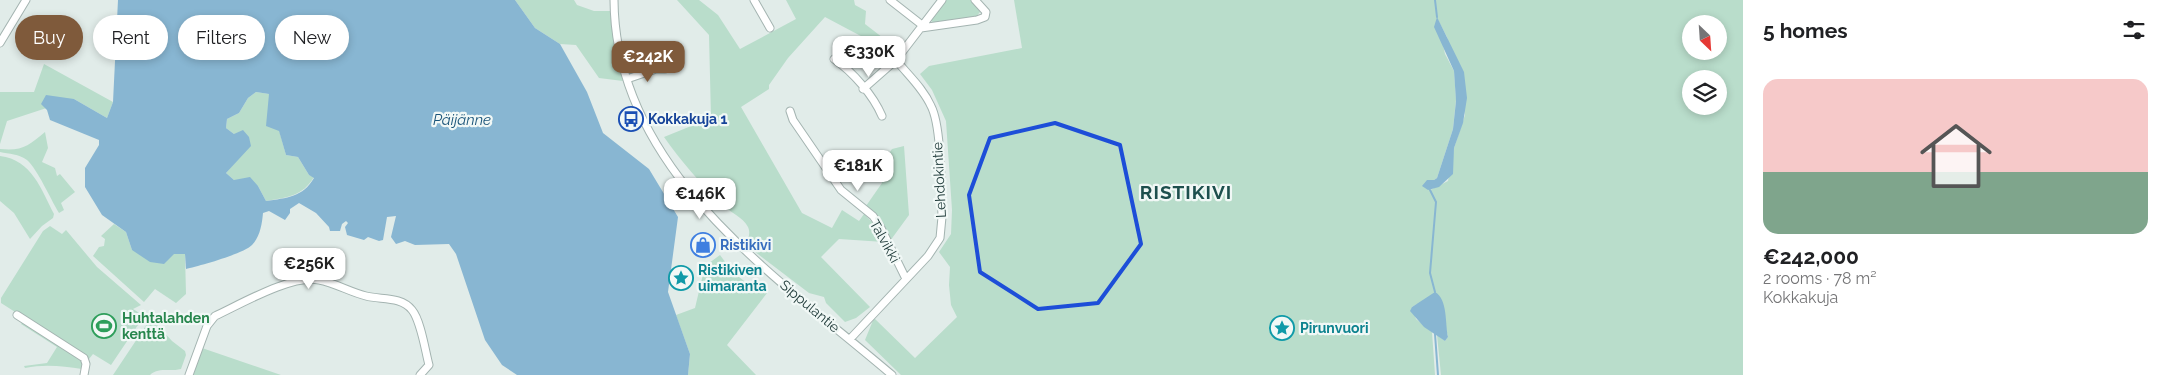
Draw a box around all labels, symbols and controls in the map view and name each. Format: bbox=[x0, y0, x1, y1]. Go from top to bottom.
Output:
chip: Buy bbox=[15, 15, 83, 60]
chip: Rent bbox=[93, 15, 168, 60]
chip: Filters bbox=[178, 15, 265, 60]
chip: New bbox=[275, 15, 349, 60]
north arrow bbox=[1682, 15, 1728, 60]
map controls bbox=[1682, 15, 1727, 115]
icon: filters bbox=[2120, 16, 2148, 44]
text: 5 homes bbox=[1763, 18, 1848, 43]
pin: €330K bbox=[834, 36, 904, 78]
pin: €242K bbox=[613, 41, 683, 83]
text: €330K bbox=[843, 42, 895, 61]
text: €242K bbox=[623, 47, 673, 66]
button: layers bbox=[1682, 70, 1727, 115]
bus stop icon: Kokkakuja 1 bbox=[618, 106, 644, 132]
water label: Päijänne bbox=[433, 111, 491, 129]
place label: Kokkakuja 1 bbox=[648, 111, 727, 127]
icon: home bbox=[1911, 111, 2001, 201]
street label: Lehdokintie bbox=[929, 142, 949, 218]
pin: €181K bbox=[823, 150, 893, 192]
text: €181K bbox=[834, 156, 882, 175]
pin: €146K bbox=[665, 178, 735, 220]
district label: RISTIKIVI bbox=[1140, 181, 1232, 203]
text: €146K bbox=[675, 184, 725, 203]
street label: Talvikki bbox=[867, 217, 903, 265]
shop icon: Ristikivi bbox=[690, 232, 716, 258]
place label: Ristikivi bbox=[720, 237, 771, 253]
text: €242,000 bbox=[1763, 244, 1859, 269]
pin: €256K bbox=[274, 248, 344, 290]
text: €256K bbox=[283, 254, 335, 273]
place label: Ristikiven uimaranta bbox=[698, 262, 767, 294]
place icon: Ristikiven uimaranta bbox=[668, 265, 694, 291]
text: 2 rooms · 78 m² bbox=[1763, 269, 1876, 288]
street label: Sippulantie bbox=[777, 277, 843, 335]
text: Kokkakuja bbox=[1763, 288, 1838, 307]
place label: Huhtalahden kenttä bbox=[122, 310, 210, 342]
sports icon: Huhtalahden kenttä bbox=[91, 313, 117, 339]
place icon: Pirunvuori bbox=[1269, 315, 1295, 341]
place label: Pirunvuori bbox=[1300, 320, 1369, 336]

